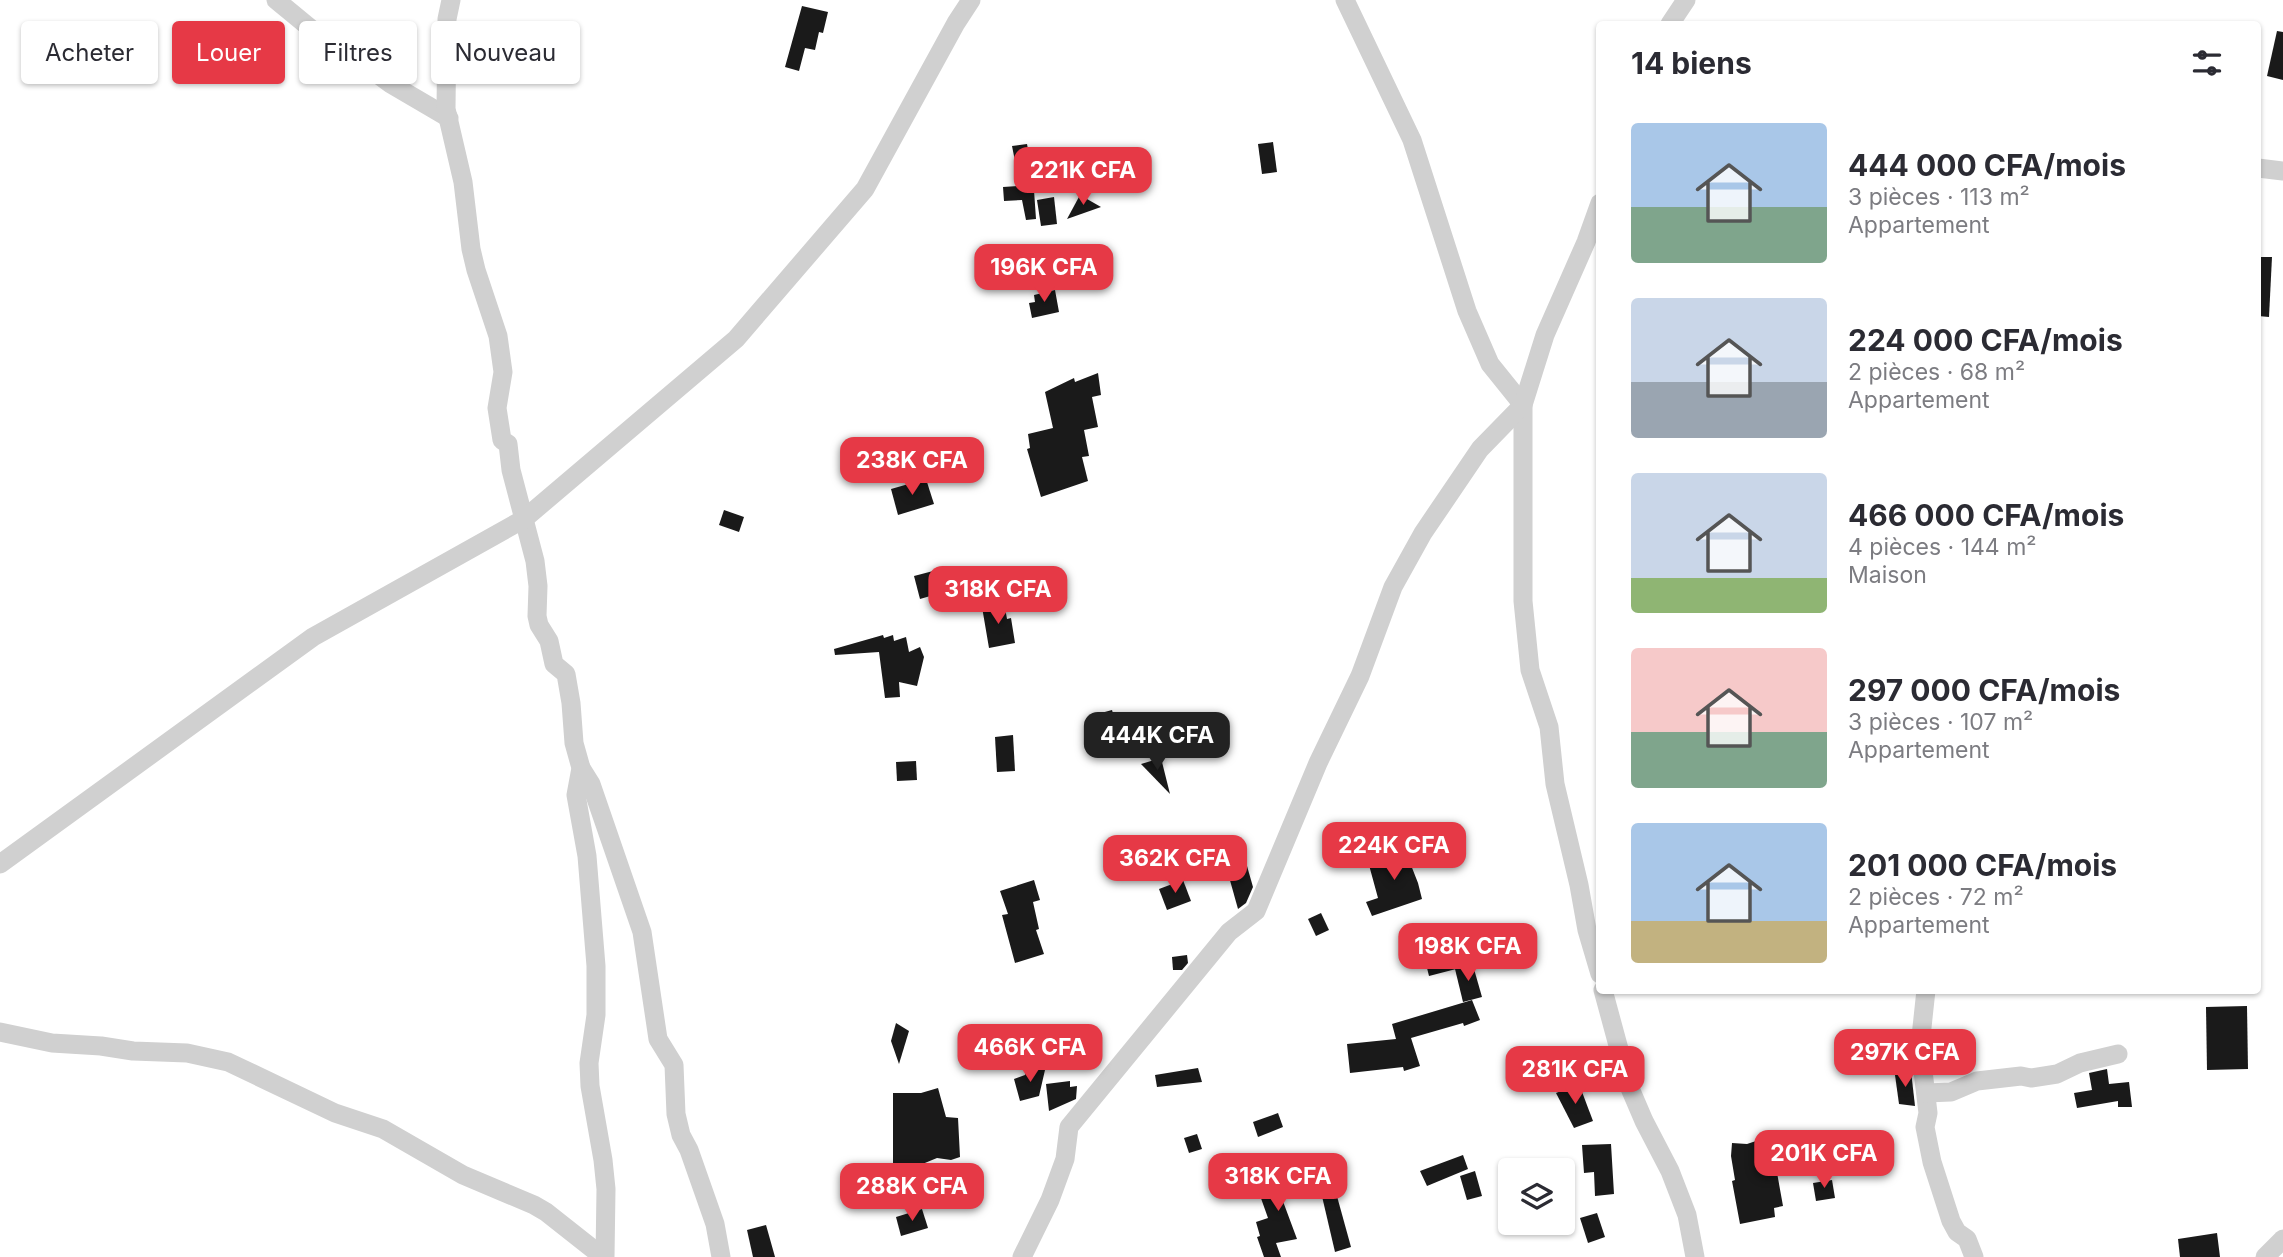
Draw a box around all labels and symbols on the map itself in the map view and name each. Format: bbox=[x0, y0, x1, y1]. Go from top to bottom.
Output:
pin: 221K CFA bbox=[1011, 148, 1155, 207]
pin: 196K CFA bbox=[972, 244, 1116, 304]
pin: 238K CFA bbox=[840, 438, 984, 497]
pin: 318K CFA bbox=[926, 566, 1070, 626]
pin: 444K CFA bbox=[1085, 712, 1229, 772]
pin: 224K CFA bbox=[1322, 822, 1466, 882]
pin: 362K CFA bbox=[1103, 836, 1247, 895]
pin: 198K CFA bbox=[1396, 923, 1540, 983]
pin: 466K CFA bbox=[958, 1024, 1102, 1084]
pin: 297K CFA bbox=[1833, 1030, 1977, 1089]
pin: 281K CFA bbox=[1503, 1046, 1647, 1106]
pin: 201K CFA bbox=[1752, 1130, 1896, 1190]
pin: 318K CFA bbox=[1206, 1154, 1350, 1213]
pin: 288K CFA bbox=[840, 1164, 984, 1223]

